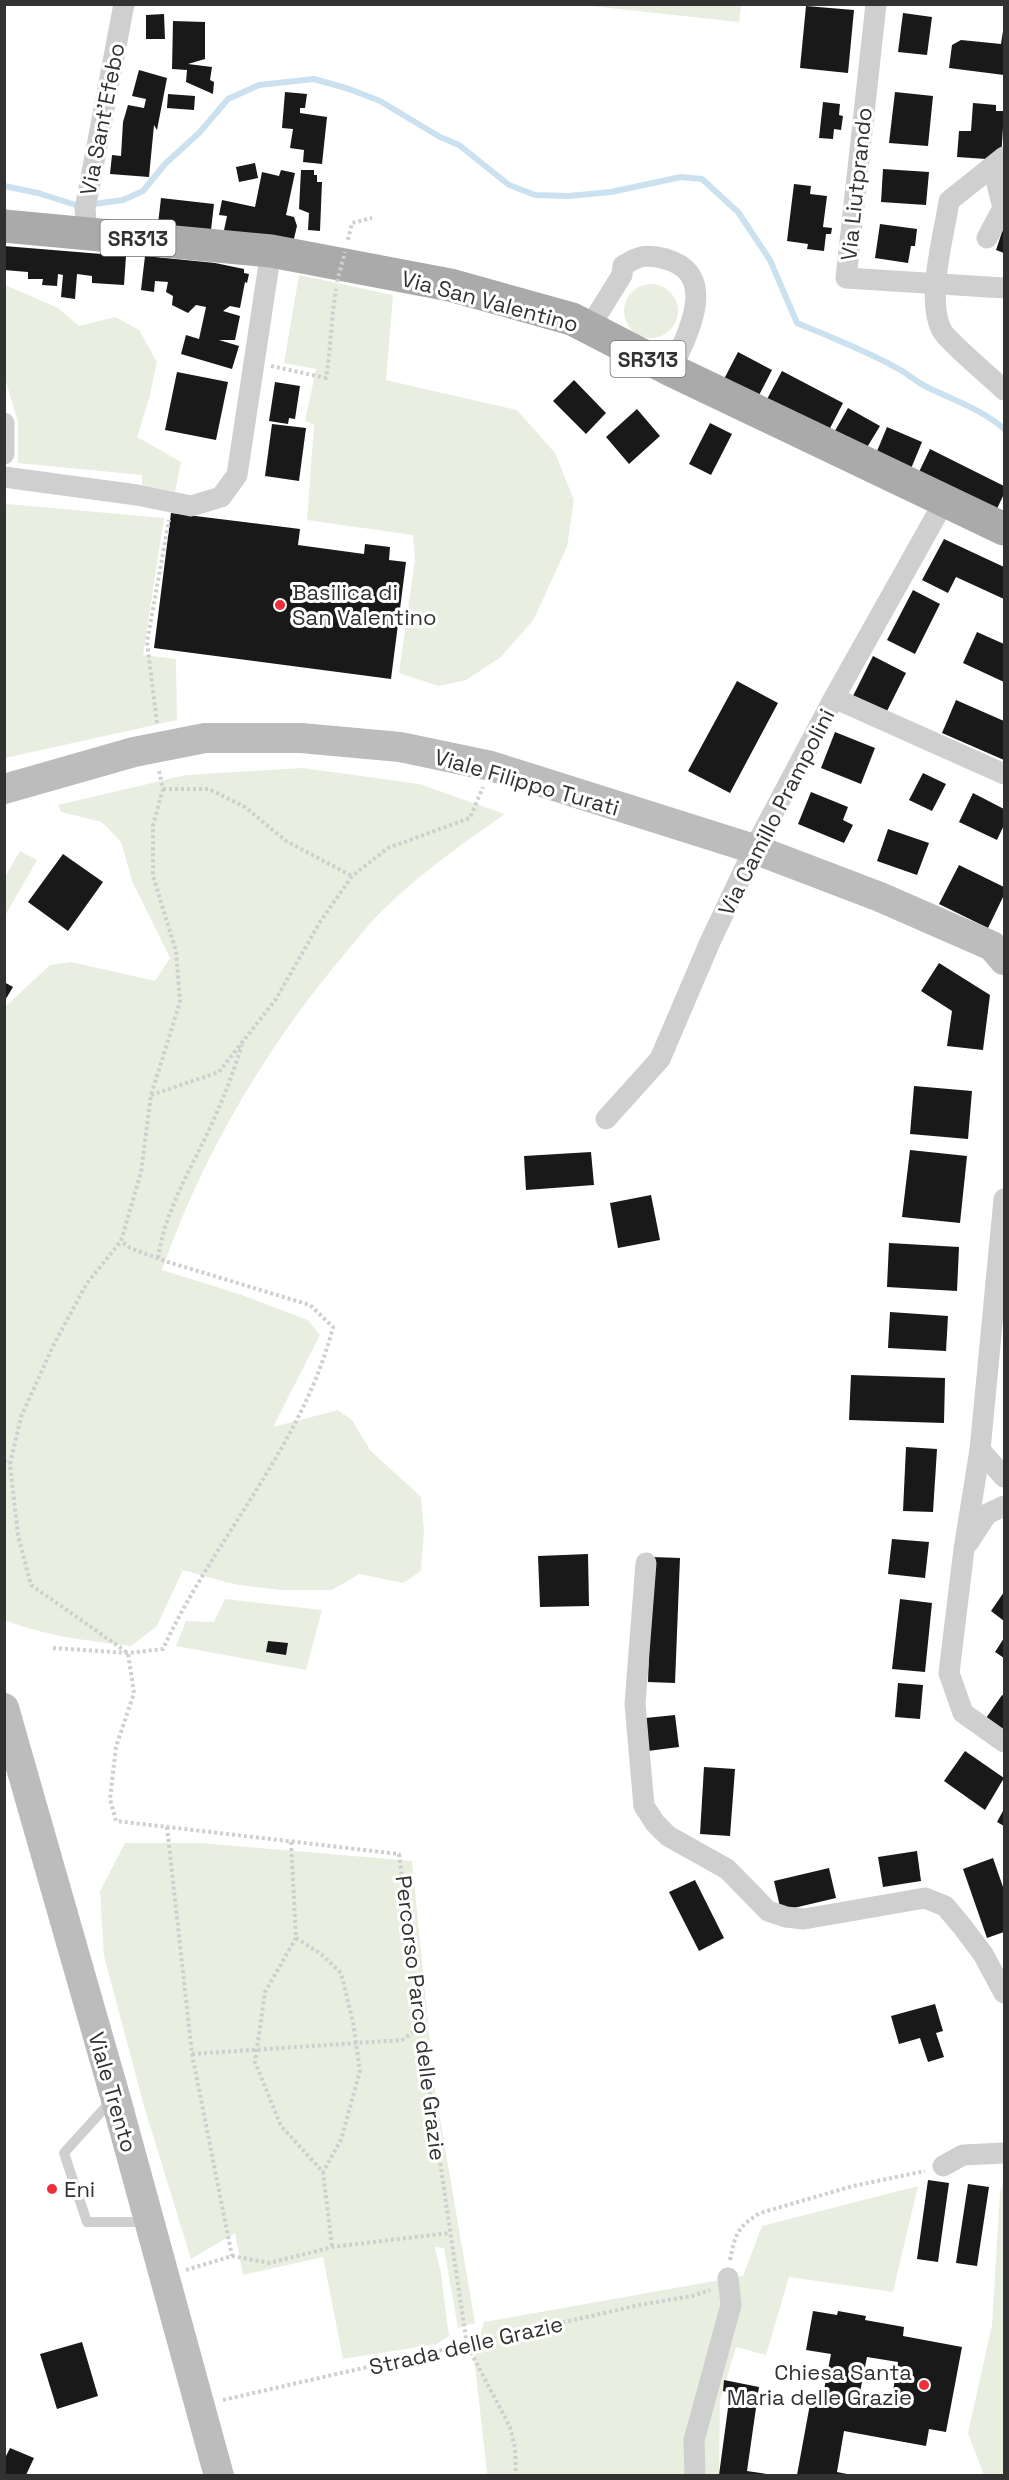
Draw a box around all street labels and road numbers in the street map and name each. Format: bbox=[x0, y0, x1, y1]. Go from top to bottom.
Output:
street label: Via Sant'Efebo bbox=[73, 40, 131, 198]
street label: Via Liutprando bbox=[834, 106, 878, 262]
road number: SR313 bbox=[100, 220, 176, 256]
street label: Via San Valentino bbox=[398, 264, 582, 338]
road number: SR313 bbox=[610, 341, 686, 377]
street label: Via Camillo Prampolini bbox=[712, 704, 840, 920]
street label: Viale Filippo Turati bbox=[431, 742, 623, 822]
street label: Percorso Parco delle Grazie bbox=[390, 1874, 452, 2162]
street label: Viale Trento bbox=[82, 2029, 144, 2155]
street label: Strada delle Grazie bbox=[366, 2309, 566, 2381]

